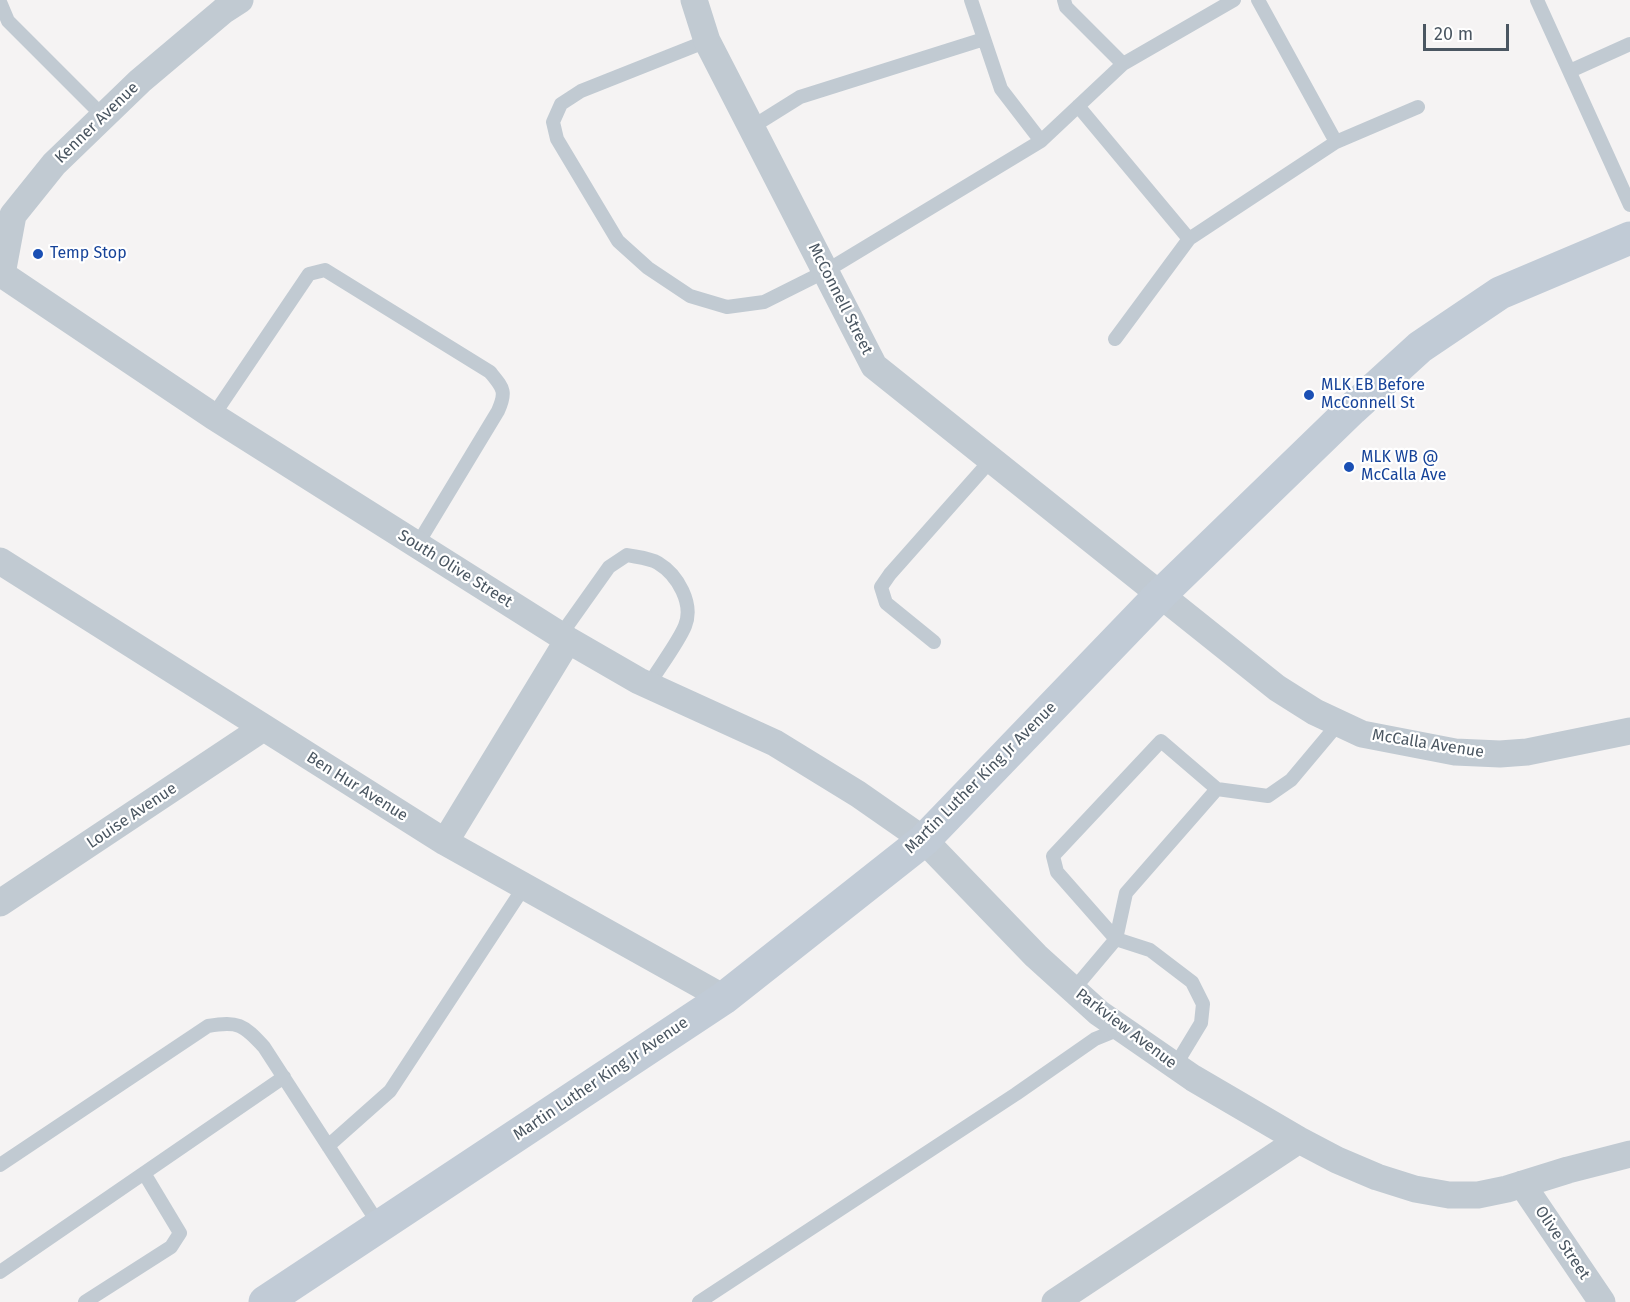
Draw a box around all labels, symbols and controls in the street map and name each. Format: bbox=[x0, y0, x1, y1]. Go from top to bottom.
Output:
scale bar bbox=[1426, 12, 1512, 50]
text: 20 m bbox=[1434, 23, 1473, 45]
street label: Kenner Avenue bbox=[51, 78, 143, 168]
street label: McConnell Street bbox=[804, 240, 876, 358]
place label: Temp Stop bbox=[50, 244, 127, 264]
marker: Temp Stop bbox=[31, 247, 45, 261]
place label: MLK EB Before McConnell St bbox=[1321, 376, 1425, 414]
marker: MLK EB Before McConnell St bbox=[1302, 388, 1316, 402]
place label: MLK WB @ McCalla Ave bbox=[1361, 448, 1446, 486]
marker: MLK WB @ McCalla Ave bbox=[1342, 460, 1356, 474]
street label: South Olive Street bbox=[394, 526, 516, 612]
street label: Martin Luther King Jr Avenue bbox=[901, 698, 1061, 858]
street label: McCalla Avenue bbox=[1371, 726, 1485, 762]
street label: Ben Hur Avenue bbox=[303, 748, 411, 826]
street label: Louise Avenue bbox=[83, 779, 181, 853]
street label: Parkview Avenue bbox=[1072, 985, 1180, 1073]
street label: Martin Luther King Jr Avenue bbox=[510, 1013, 692, 1145]
street label: Olive Street bbox=[1530, 1203, 1594, 1283]

